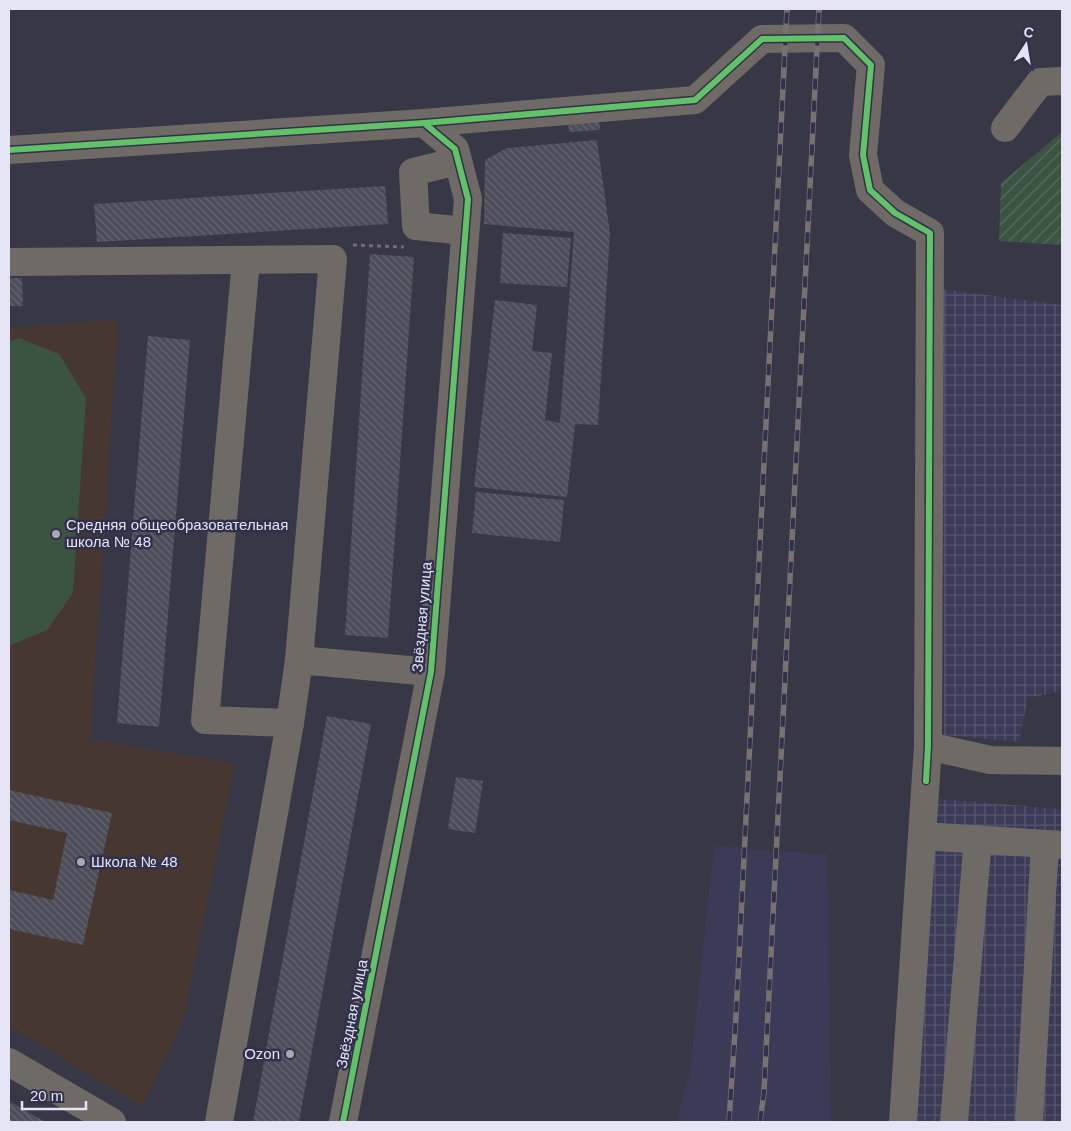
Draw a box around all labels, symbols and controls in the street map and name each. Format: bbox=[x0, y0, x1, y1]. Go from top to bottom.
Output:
north arrow bbox=[1001, 20, 1051, 70]
text: С bbox=[1022, 23, 1035, 41]
place label: Средняя общеобразовательная школа № 48 bbox=[66, 516, 288, 550]
marker: Средняя общеобразовательная школа № 48 bbox=[50, 528, 62, 540]
street label: Звёздная улица bbox=[408, 560, 435, 673]
place label: Школа № 48 bbox=[91, 853, 178, 870]
marker: Школа № 48 bbox=[75, 856, 87, 868]
street label: Звёздная улица bbox=[333, 957, 371, 1070]
place label: Ozon bbox=[244, 1045, 280, 1062]
marker: Ozon bbox=[284, 1048, 296, 1060]
scale bar bbox=[22, 1078, 86, 1110]
text: 20 m bbox=[30, 1087, 63, 1104]

